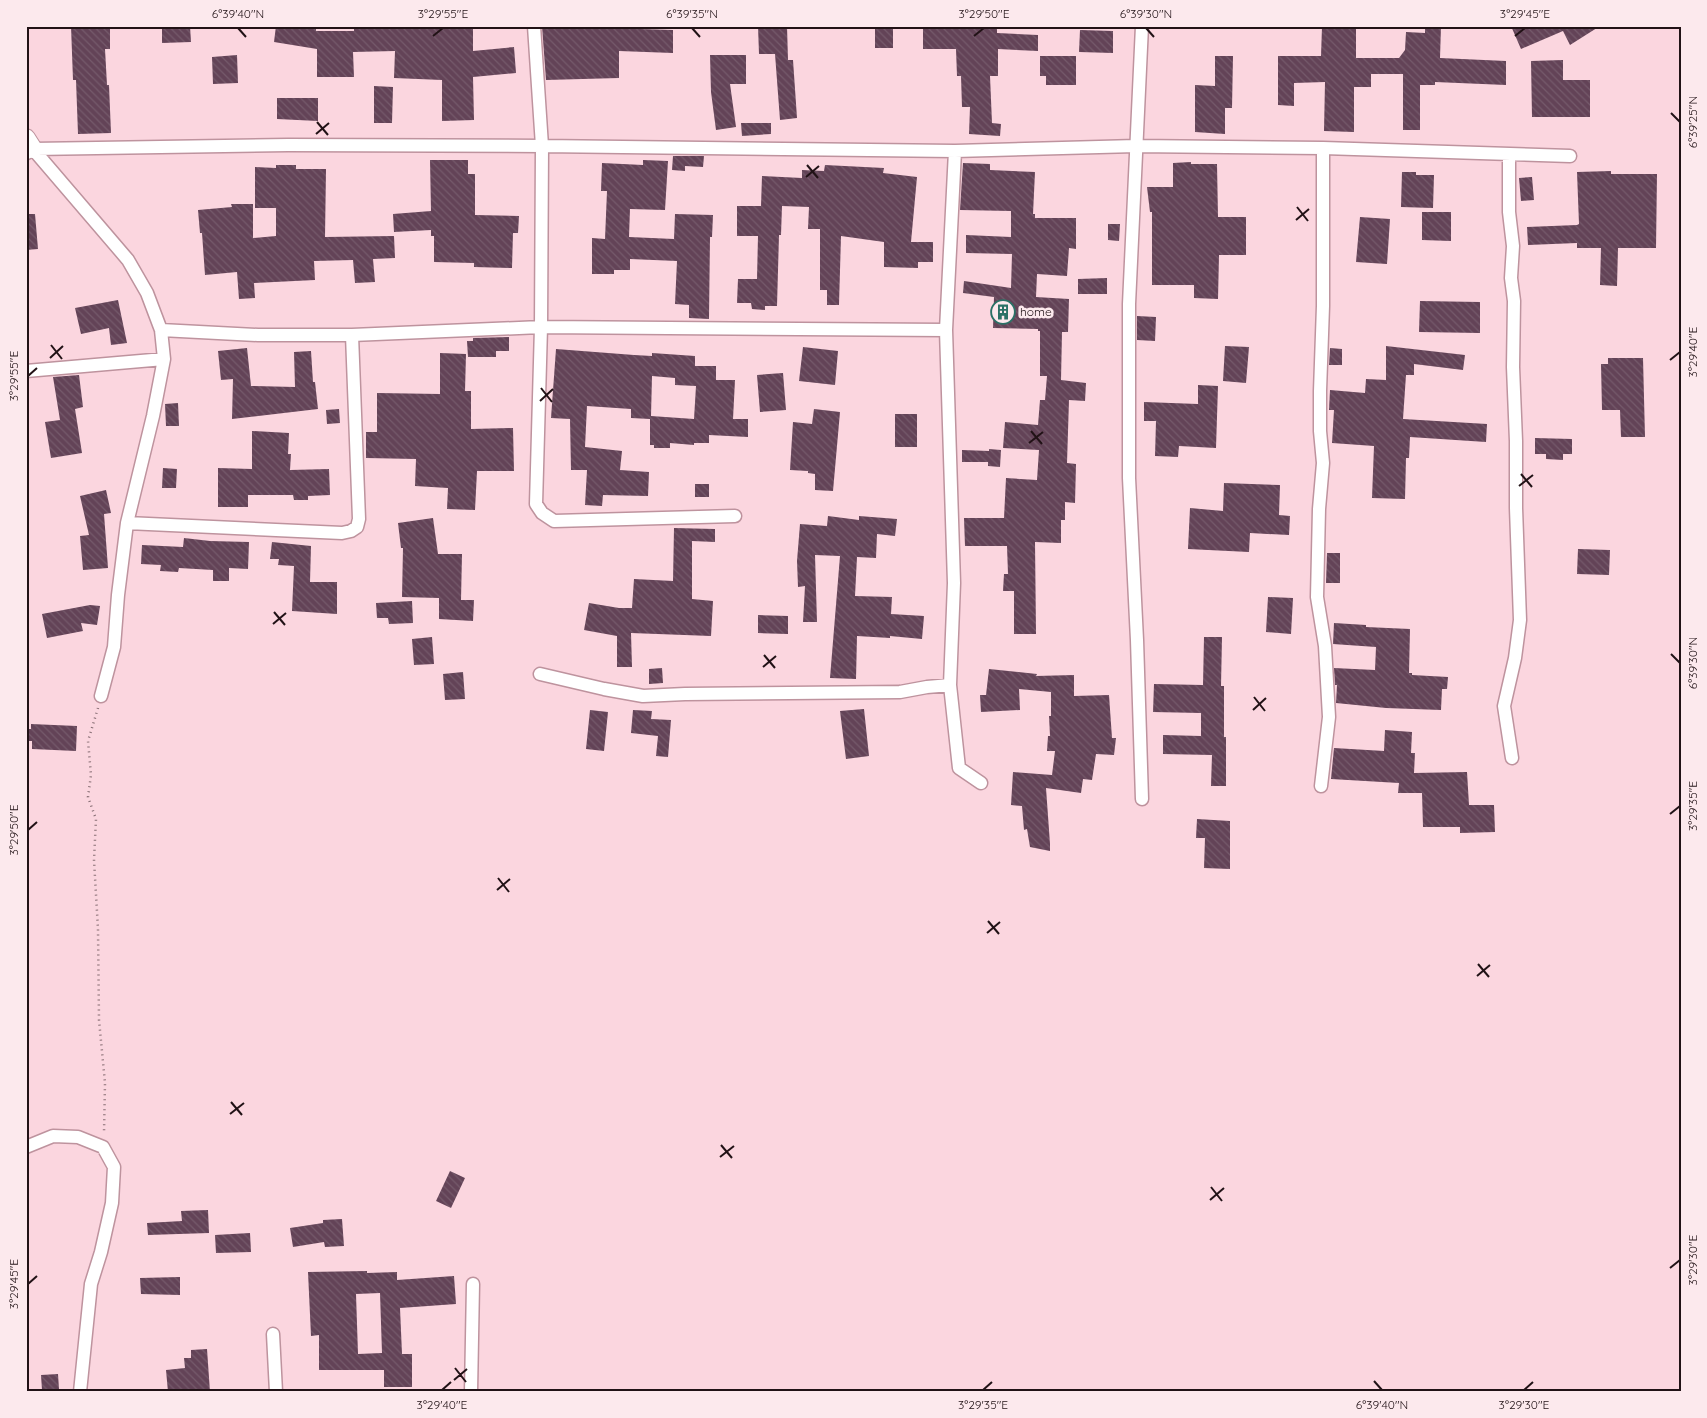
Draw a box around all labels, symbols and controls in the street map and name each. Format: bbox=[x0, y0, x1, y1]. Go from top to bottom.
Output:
text: 6°39'40"N bbox=[212, 6, 264, 21]
text: 3°29'55"E bbox=[418, 6, 468, 21]
text: 6°39'35"N bbox=[666, 6, 718, 21]
text: 3°29'50"E bbox=[958, 6, 1010, 21]
text: 6°39'30"N bbox=[1120, 6, 1172, 21]
text: 3°29'45"E bbox=[1500, 6, 1550, 21]
text: 6°39'25"N bbox=[1685, 96, 1700, 148]
building icon: home bbox=[990, 299, 1016, 325]
place label: home bbox=[1020, 304, 1052, 319]
text: 3°29'40"E bbox=[1685, 326, 1700, 377]
text: 3°29'55"E bbox=[6, 351, 21, 401]
text: 6°39'30"N bbox=[1685, 637, 1700, 689]
text: 3°29'35"E bbox=[1685, 781, 1700, 831]
text: 3°29'50"E bbox=[6, 804, 21, 856]
text: 3°29'30"E bbox=[1685, 1234, 1700, 1285]
text: 3°29'45"E bbox=[6, 1259, 21, 1309]
text: 3°29'40"E bbox=[417, 1397, 468, 1412]
text: 3°29'35"E bbox=[958, 1397, 1008, 1412]
text: 6°39'40"N bbox=[1356, 1397, 1408, 1412]
text: 3°29'30"E bbox=[1499, 1397, 1550, 1412]

